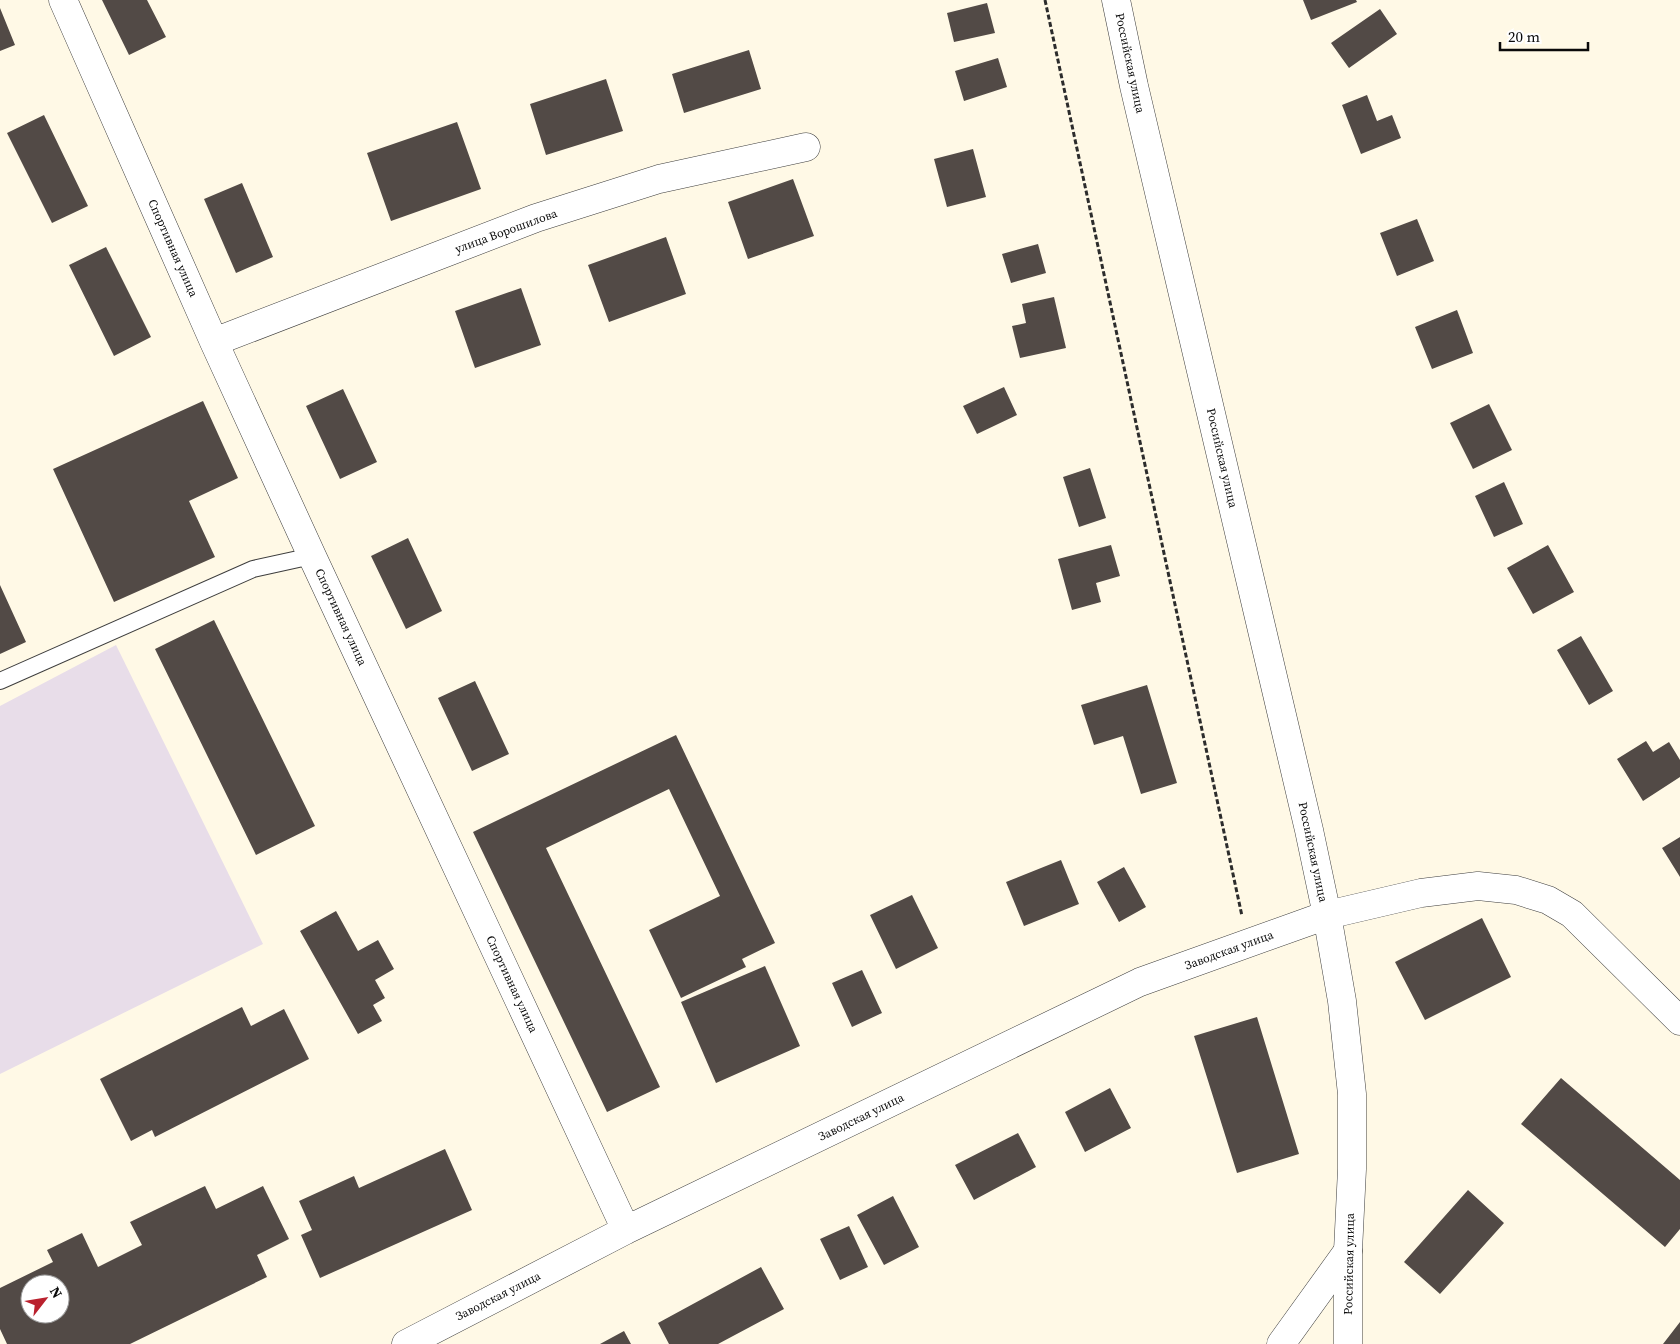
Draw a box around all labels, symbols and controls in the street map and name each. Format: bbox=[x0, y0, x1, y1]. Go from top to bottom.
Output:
street label: Российская улица bbox=[1112, 12, 1149, 115]
scale bar bbox=[1500, 20, 1588, 52]
text: 20 m bbox=[1508, 26, 1540, 47]
street label: Спортивная улица bbox=[144, 197, 202, 300]
street label: улица Ворошилова bbox=[453, 205, 560, 257]
street label: Российская улица bbox=[1203, 407, 1241, 510]
street label: Спортивная улица bbox=[311, 566, 371, 669]
street label: Российская улица bbox=[1295, 801, 1332, 904]
street label: Заводская улица bbox=[1182, 926, 1276, 973]
street label: Спортивная улица bbox=[482, 933, 542, 1036]
street label: Заводская улица bbox=[816, 1089, 907, 1145]
street label: Российская улица bbox=[1340, 1212, 1358, 1315]
street label: Заводская улица bbox=[453, 1267, 544, 1324]
north arrow bbox=[20, 1274, 70, 1324]
text: N bbox=[45, 1283, 67, 1302]

